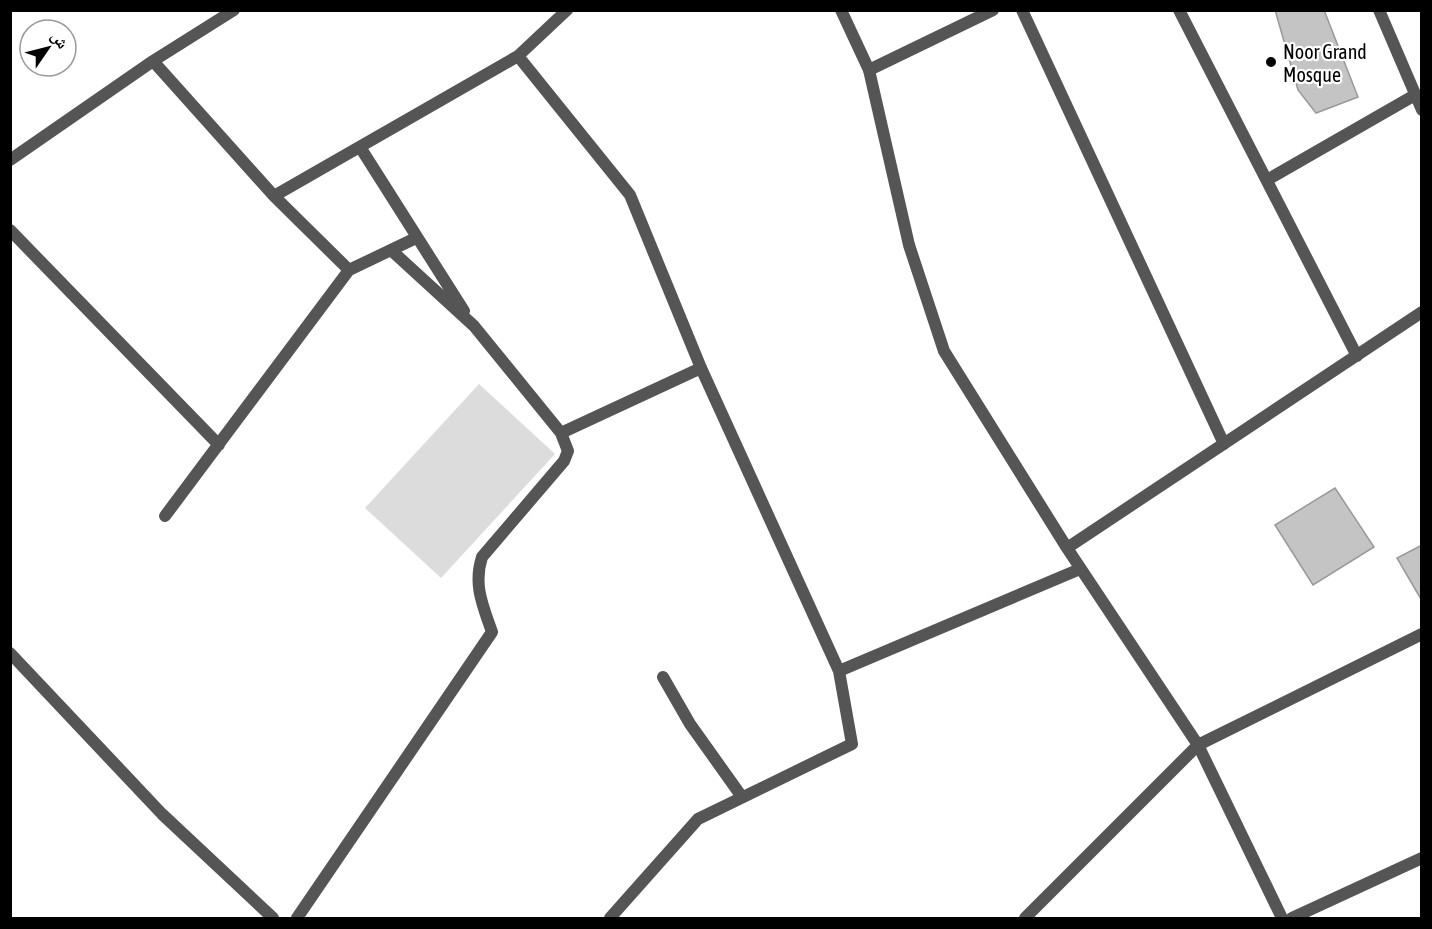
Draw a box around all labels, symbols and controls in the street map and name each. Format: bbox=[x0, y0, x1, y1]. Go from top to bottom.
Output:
north arrow bbox=[18, 18, 78, 78]
text: ش bbox=[47, 27, 73, 52]
place label: Noor Grand Mosque bbox=[1283, 40, 1367, 86]
marker: Noor Grand Mosque bbox=[1264, 55, 1278, 69]

